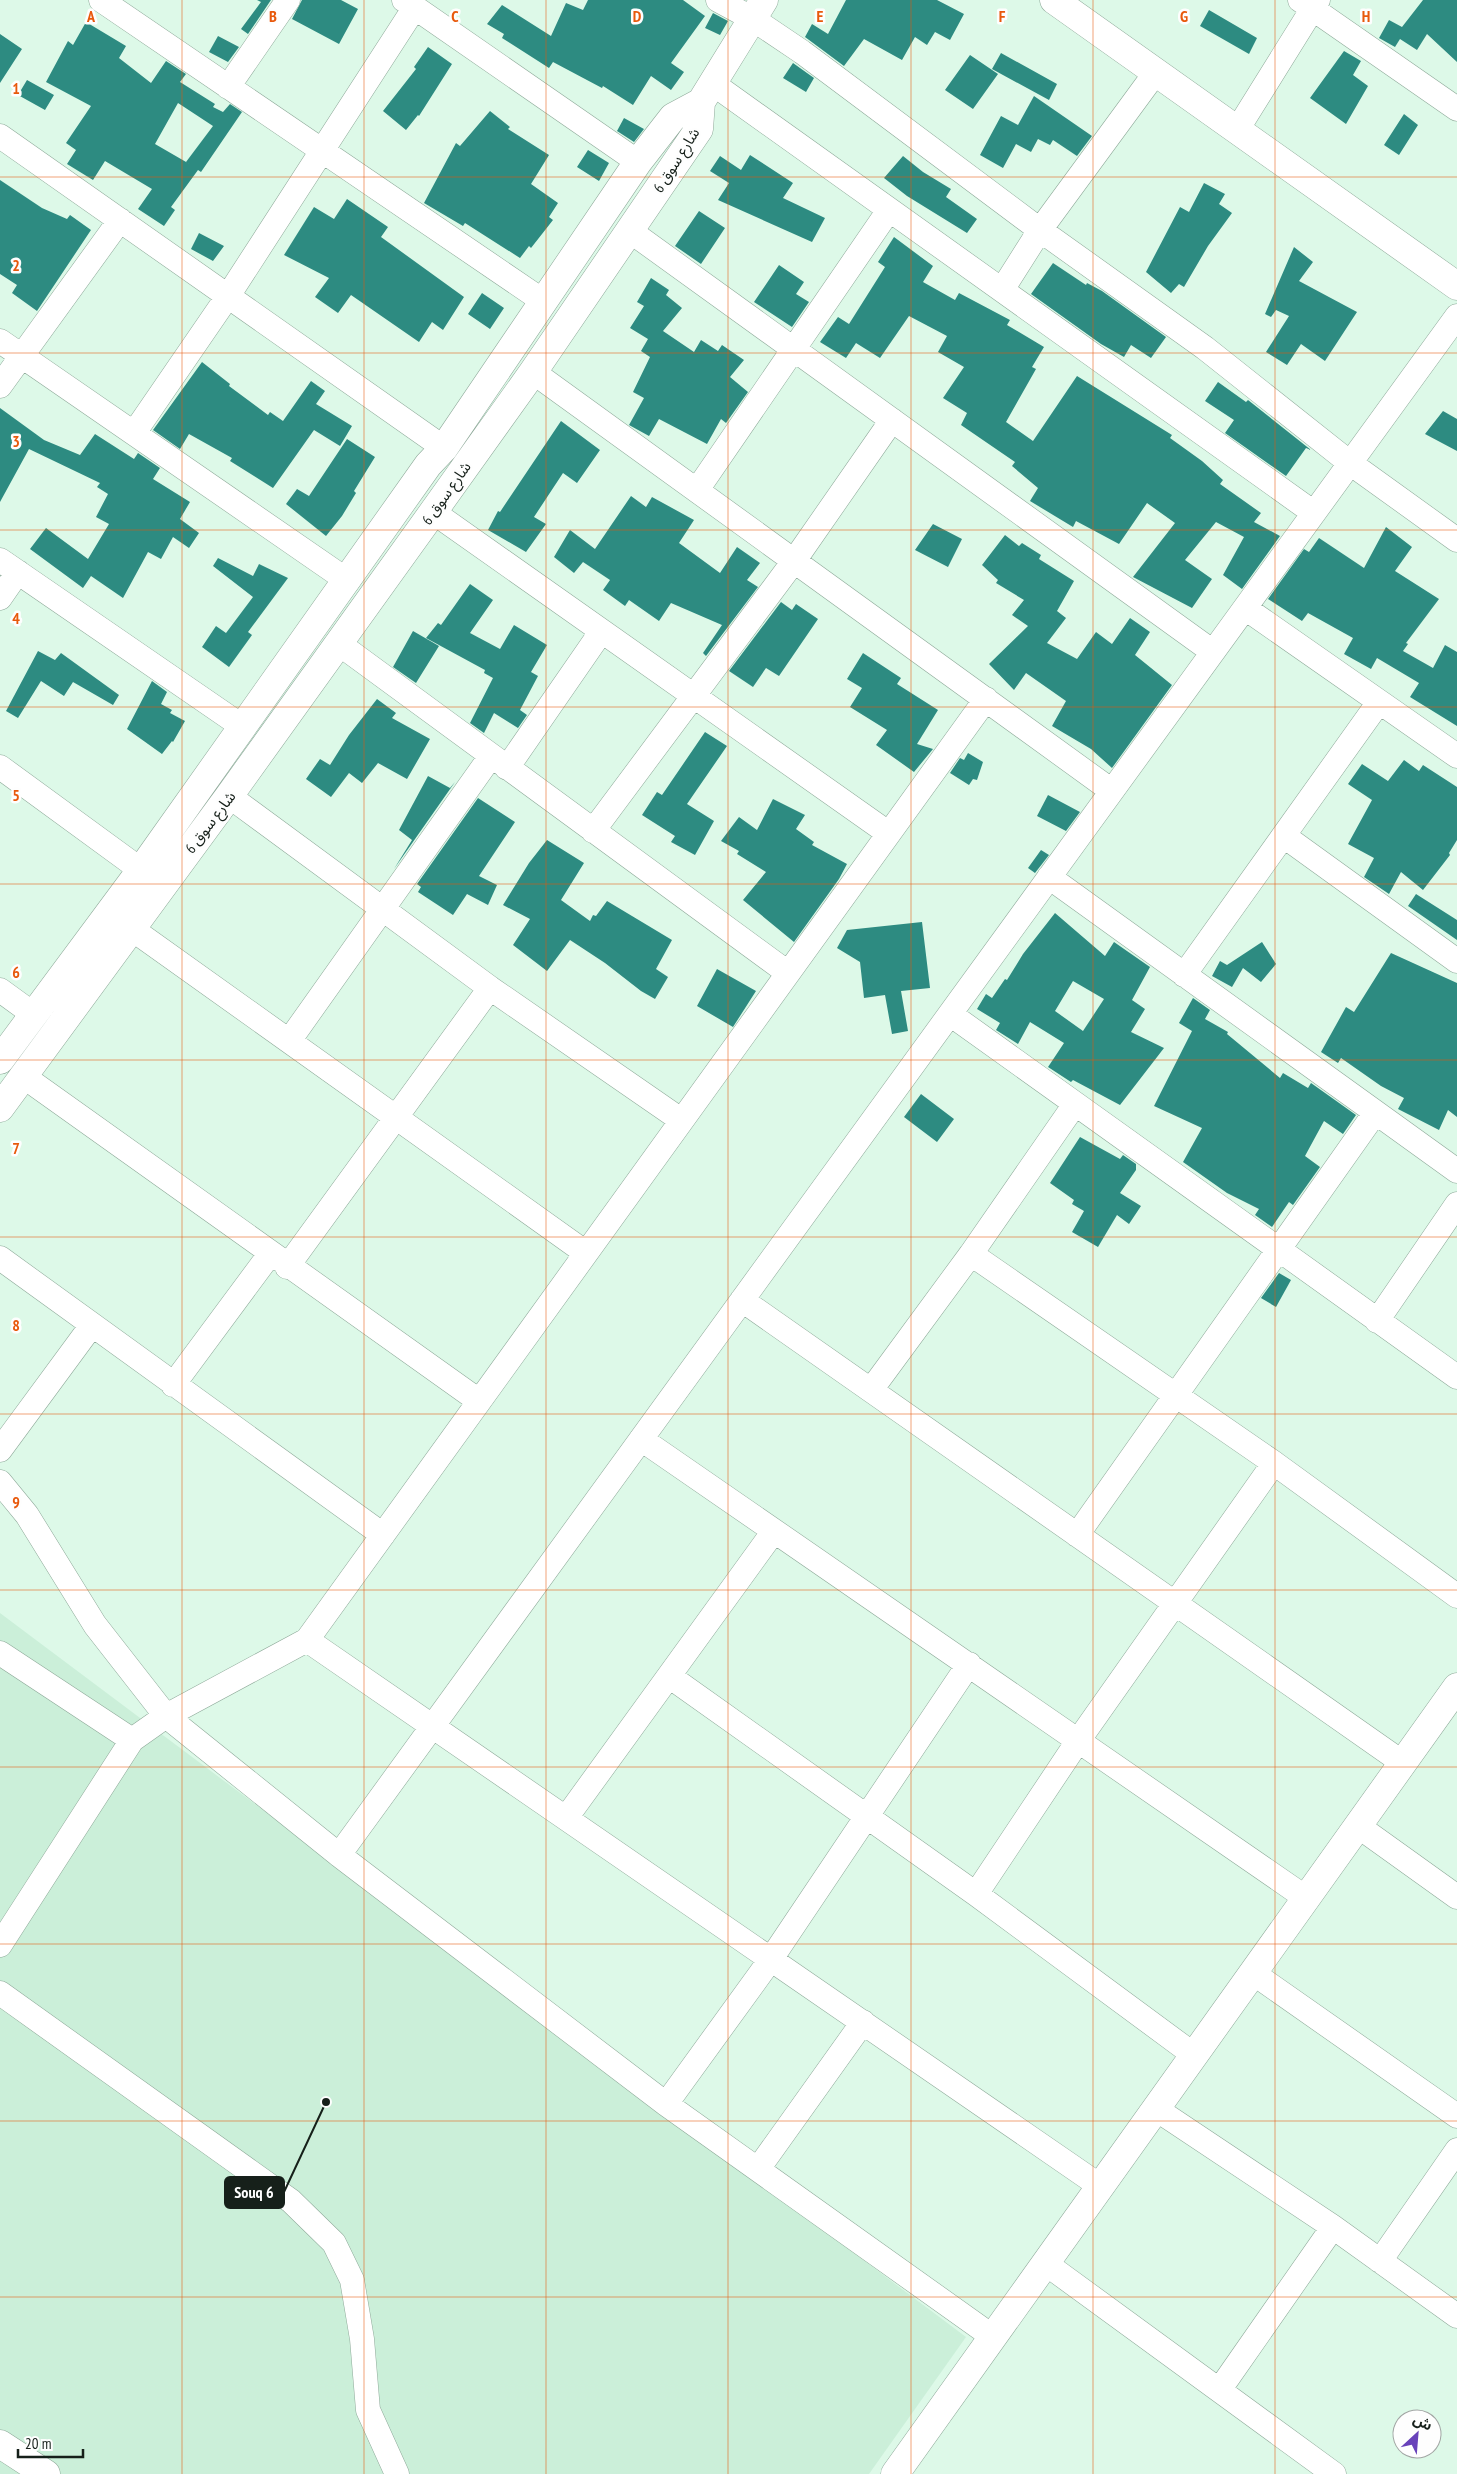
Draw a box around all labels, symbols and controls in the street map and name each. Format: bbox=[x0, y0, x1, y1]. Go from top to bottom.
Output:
text: A bbox=[86, 6, 96, 26]
text: B bbox=[269, 6, 277, 26]
text: C bbox=[451, 6, 459, 26]
text: D bbox=[633, 6, 642, 26]
text: E bbox=[817, 6, 824, 26]
text: F bbox=[999, 6, 1006, 26]
text: G bbox=[1180, 6, 1188, 26]
text: H bbox=[1362, 6, 1370, 26]
text: 1 bbox=[12, 78, 20, 98]
street label: شارع سوق 6 bbox=[649, 124, 706, 197]
text: 2 bbox=[12, 255, 20, 275]
text: 3 bbox=[12, 431, 20, 451]
street label: شارع سوق 6 bbox=[417, 458, 477, 530]
text: 4 bbox=[12, 608, 20, 628]
text: 5 bbox=[12, 785, 20, 805]
street label: شارع سوق 6 bbox=[181, 787, 242, 859]
text: 6 bbox=[12, 962, 20, 982]
text: 7 bbox=[12, 1138, 20, 1158]
text: 8 bbox=[12, 1315, 20, 1335]
text: 9 bbox=[12, 1492, 20, 1512]
callout: Souq 6 bbox=[225, 2177, 284, 2208]
text: Souq 6 bbox=[234, 2182, 274, 2202]
north arrow bbox=[1392, 2409, 1442, 2459]
text: ش bbox=[1410, 2410, 1435, 2435]
scale bar bbox=[18, 2426, 82, 2458]
text: 20 m bbox=[25, 2434, 51, 2453]

